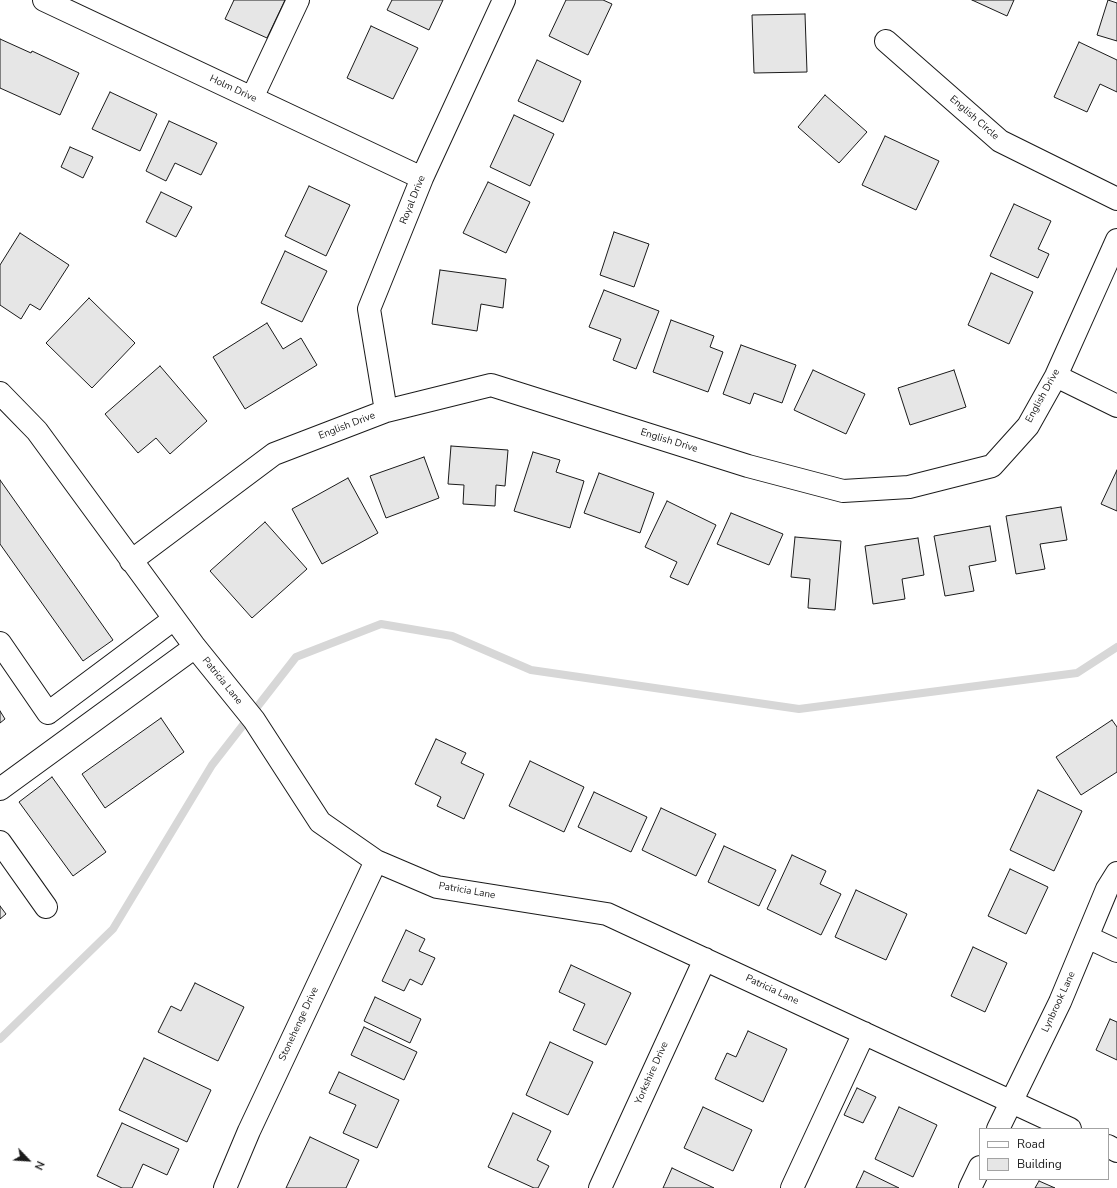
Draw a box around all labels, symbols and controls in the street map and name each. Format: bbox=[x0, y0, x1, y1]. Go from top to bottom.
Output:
street label: Holm Drive bbox=[207, 73, 259, 105]
street label: English Circle bbox=[947, 93, 1001, 143]
street label: Royal Drive bbox=[398, 174, 428, 226]
street label: English Drive bbox=[1023, 367, 1063, 425]
street label: English Drive bbox=[317, 410, 377, 442]
street label: English Drive bbox=[639, 427, 699, 455]
street label: Patricia Lane bbox=[199, 655, 245, 707]
street label: Patricia Lane bbox=[438, 880, 496, 902]
street label: Lynbrook Lane bbox=[1040, 970, 1078, 1034]
street label: Patricia Lane bbox=[743, 972, 801, 1008]
street label: Stonehenge Drive bbox=[277, 985, 321, 1063]
street label: Yorkshire Drive bbox=[633, 1040, 671, 1106]
legend bbox=[979, 1128, 1109, 1180]
text: Road bbox=[1017, 1136, 1045, 1152]
north arrow bbox=[8, 1140, 48, 1180]
text: Building bbox=[1017, 1156, 1062, 1172]
text: N bbox=[31, 1158, 48, 1172]

